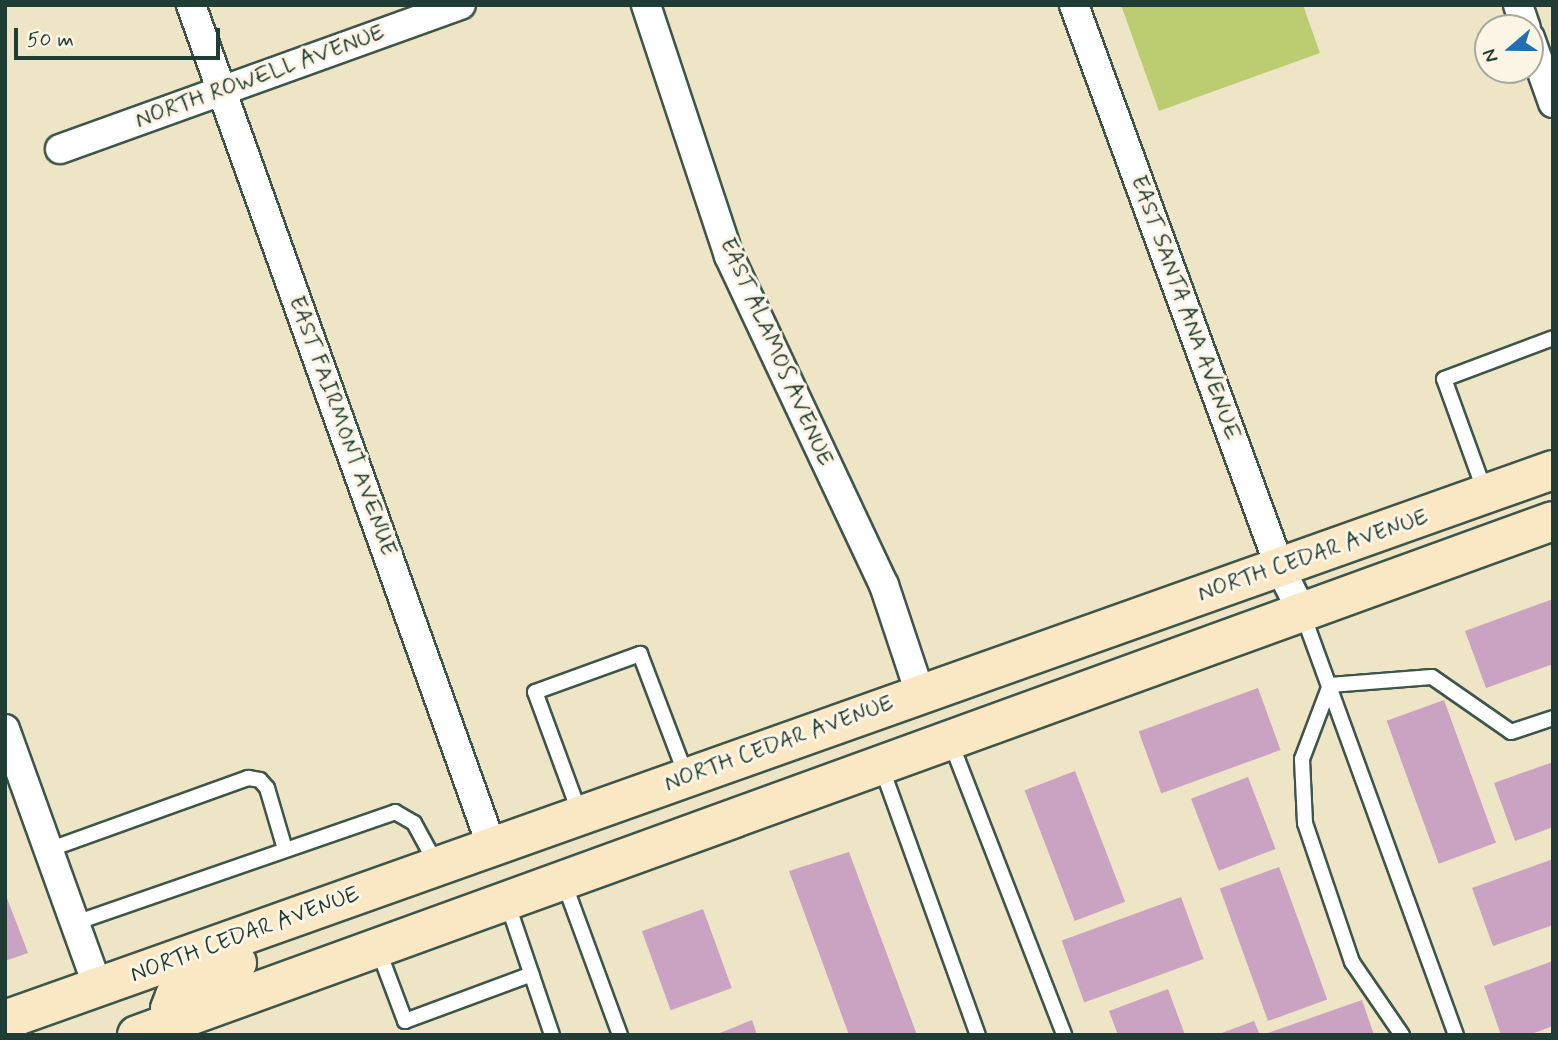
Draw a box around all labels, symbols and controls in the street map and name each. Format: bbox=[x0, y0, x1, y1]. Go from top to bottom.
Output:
scale bar bbox=[18, 14, 224, 58]
north arrow bbox=[1474, 14, 1544, 84]
street label: NORTH ROWELL AVENUE bbox=[130, 18, 390, 136]
text: 50 m bbox=[27, 26, 74, 54]
text: N bbox=[1477, 45, 1505, 66]
street label: EAST SANTA ANA AVENUE bbox=[1124, 172, 1246, 444]
street label: EAST ALAMOS AVENUE bbox=[713, 232, 839, 472]
street label: EAST FAIRMONT AVENUE bbox=[282, 292, 402, 560]
street label: NORTH CEDAR AVENUE bbox=[1191, 502, 1435, 610]
street label: NORTH CEDAR AVENUE bbox=[657, 688, 901, 800]
street label: NORTH CEDAR AVENUE bbox=[123, 879, 367, 991]

